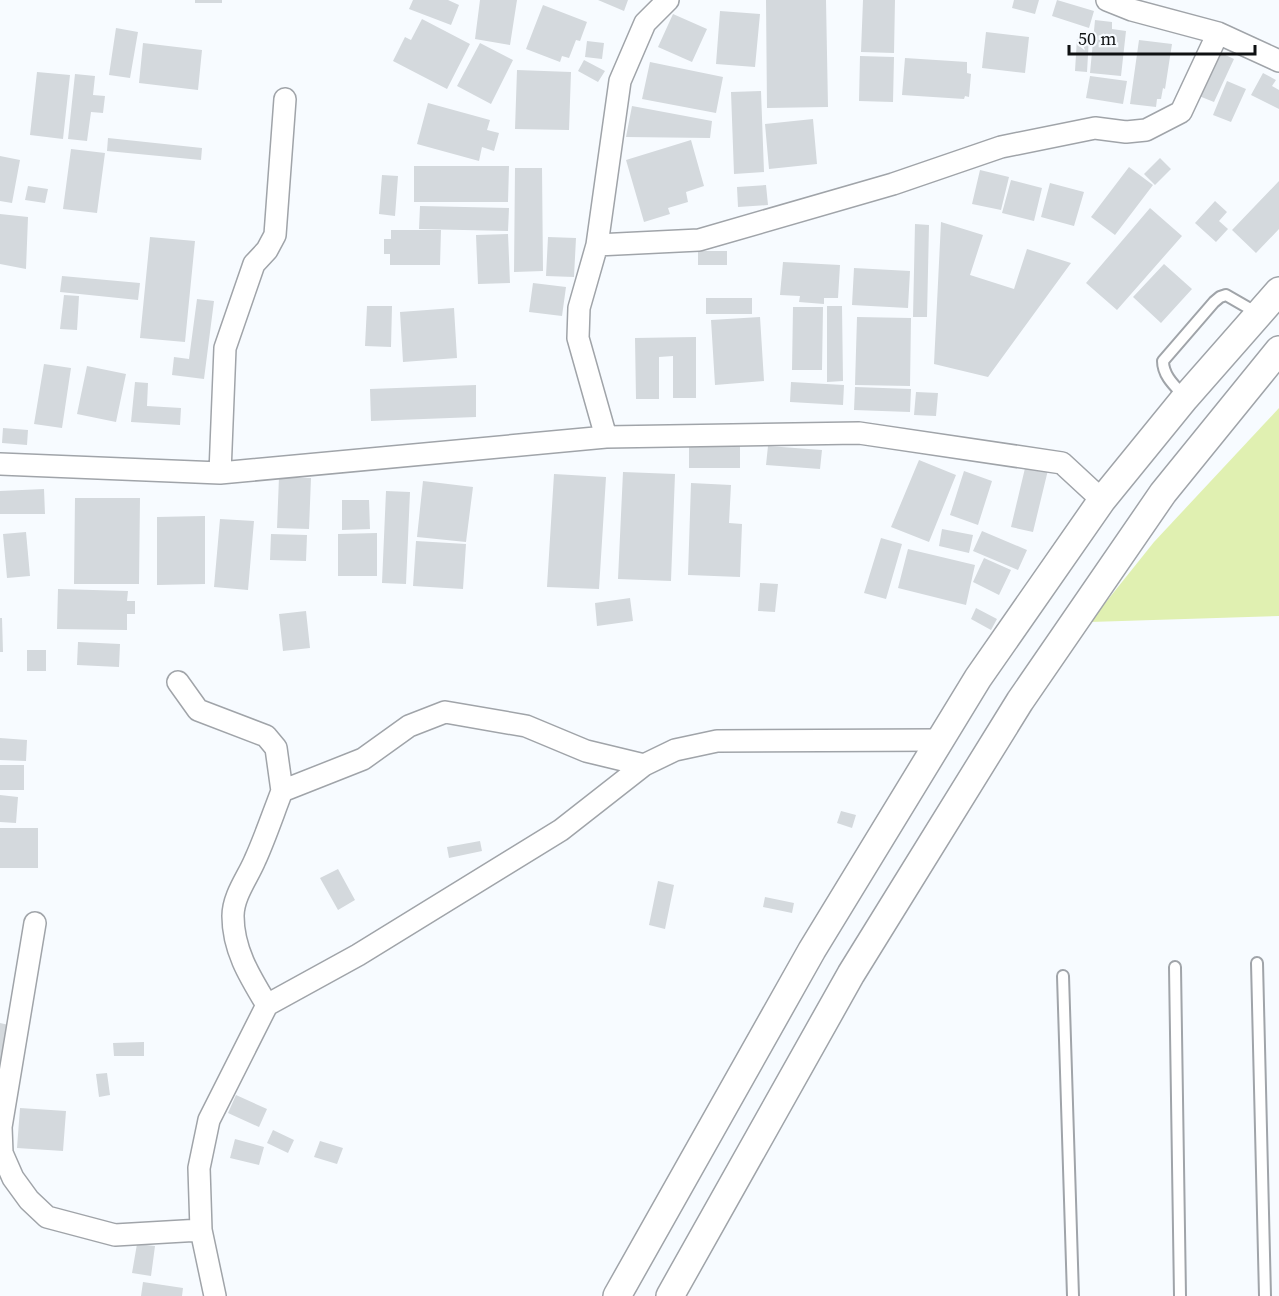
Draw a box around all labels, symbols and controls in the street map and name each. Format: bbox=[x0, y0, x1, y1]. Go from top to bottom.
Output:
scale bar bbox=[1069, 18, 1255, 56]
text: 50 m bbox=[1078, 26, 1116, 51]

